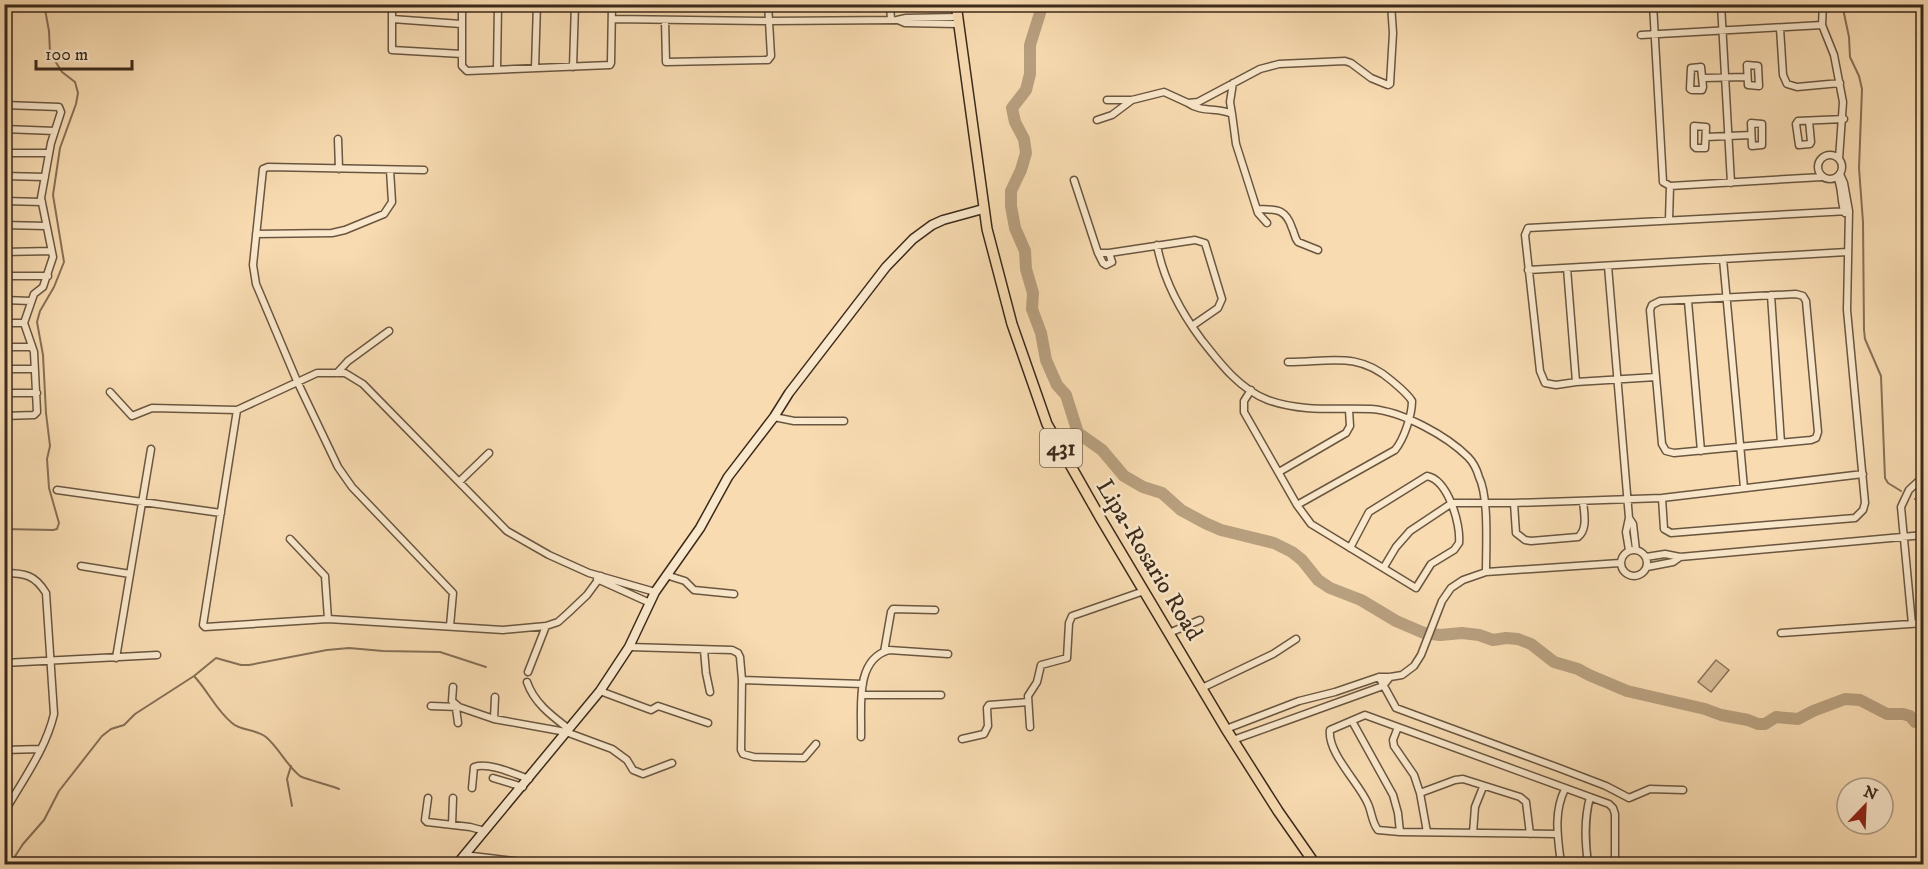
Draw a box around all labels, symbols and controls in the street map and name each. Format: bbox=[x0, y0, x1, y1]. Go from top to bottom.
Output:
scale bar bbox=[36, 33, 132, 71]
text: 100 m bbox=[45, 44, 88, 66]
road number: 431 bbox=[1040, 429, 1082, 467]
street label: Lipa-Rosario Road bbox=[1089, 474, 1209, 646]
north arrow bbox=[1835, 776, 1895, 836]
text: N bbox=[1861, 781, 1880, 805]

